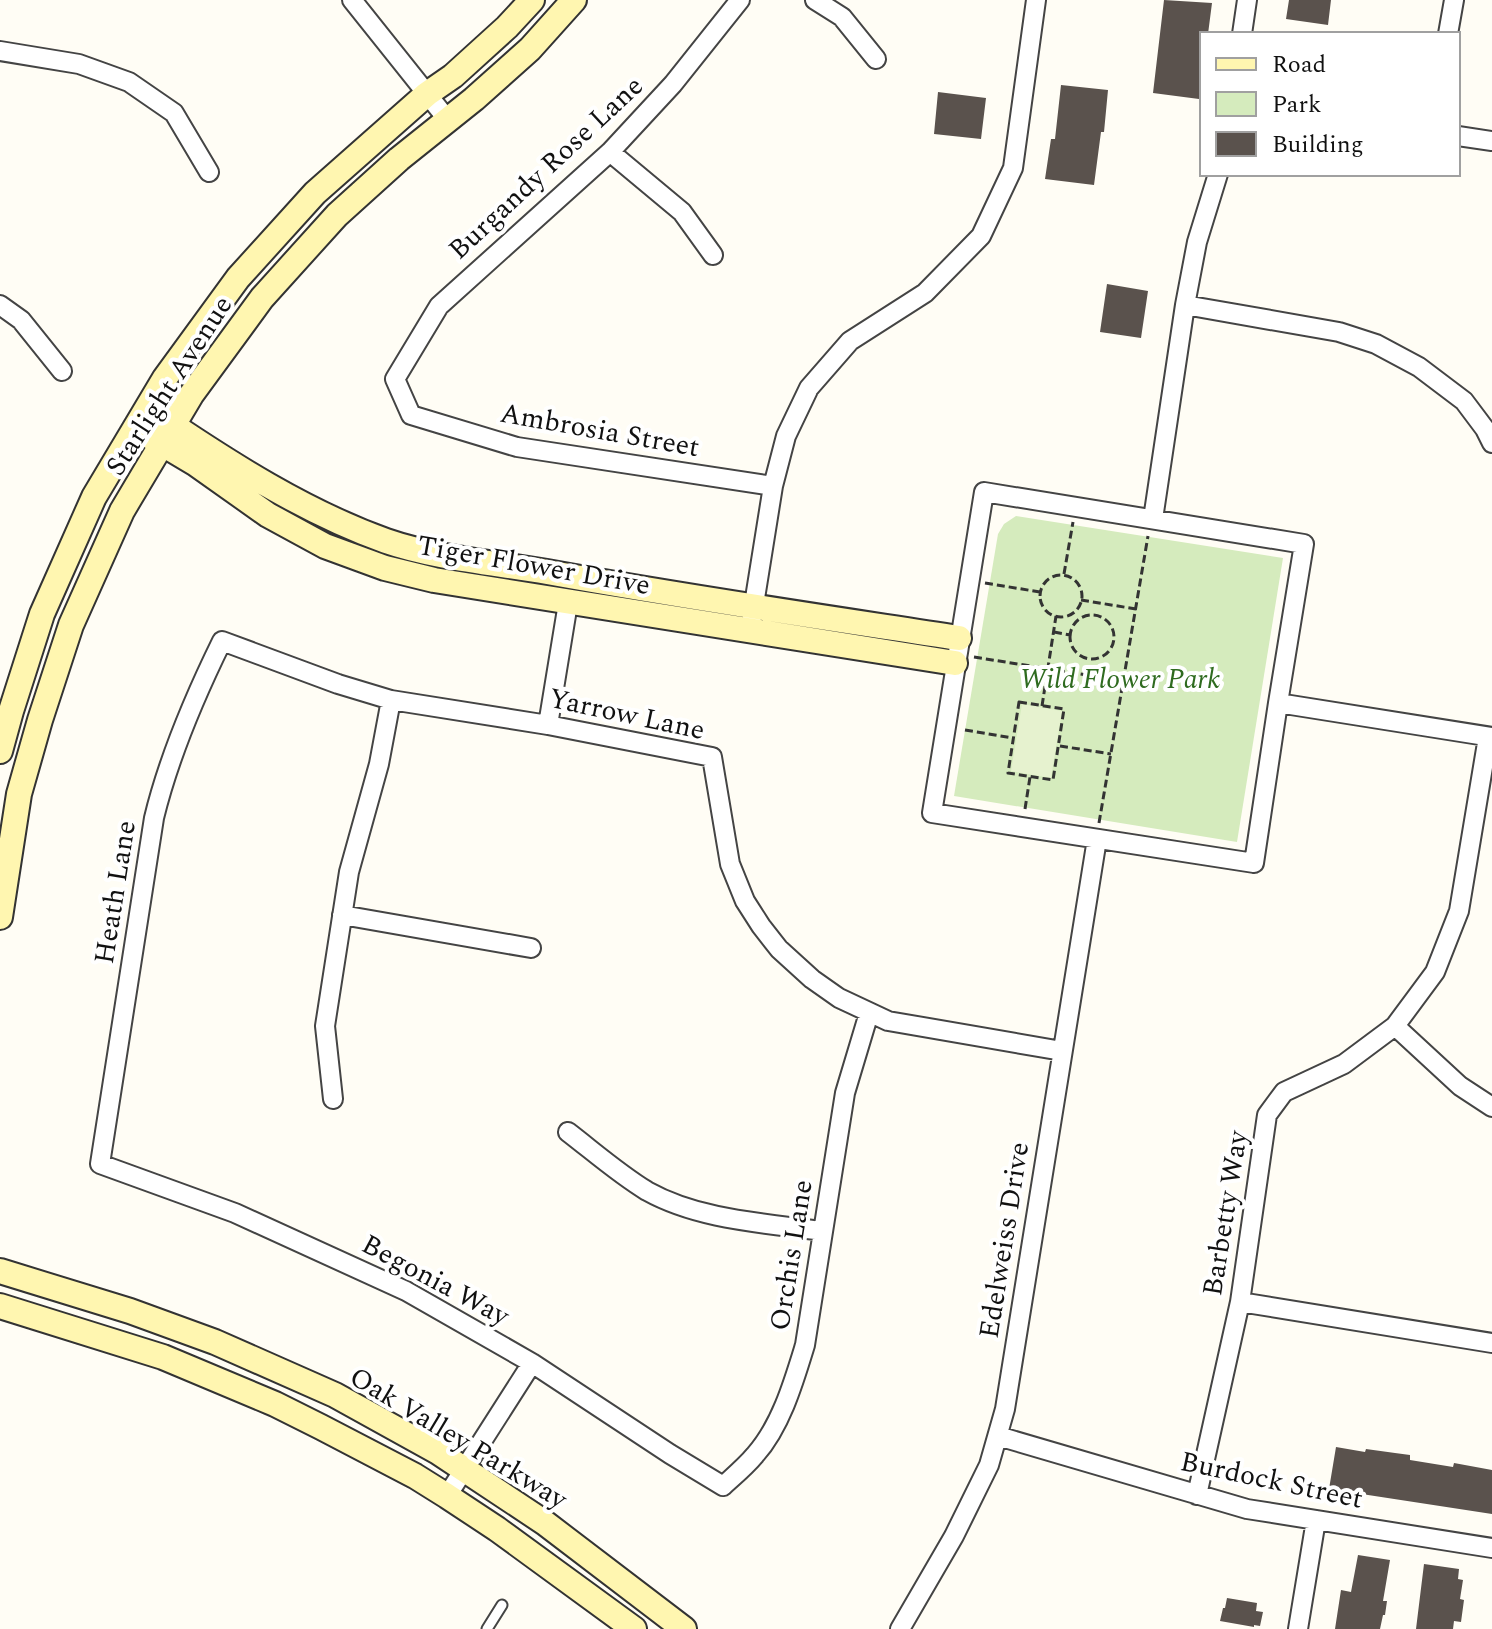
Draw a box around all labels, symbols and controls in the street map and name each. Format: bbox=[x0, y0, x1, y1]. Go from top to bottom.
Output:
legend bbox=[1200, 32, 1460, 176]
text: Road bbox=[1272, 47, 1326, 83]
street label: Burgandy Rose Lane bbox=[439, 66, 654, 270]
text: Park bbox=[1272, 87, 1322, 123]
text: Building bbox=[1272, 127, 1364, 163]
street label: Starlight Avenue bbox=[95, 287, 244, 485]
street label: Ambrosia Street bbox=[497, 392, 703, 469]
street label: Tiger Flower Drive bbox=[414, 524, 653, 607]
park label: Wild Flower Park bbox=[1020, 658, 1220, 701]
street label: Yarrow Lane bbox=[545, 677, 709, 752]
street label: Heath Lane bbox=[83, 818, 148, 967]
street label: Barbetty Way bbox=[1191, 1126, 1260, 1299]
street label: Edelweiss Drive bbox=[968, 1139, 1041, 1342]
street label: Orchis Lane bbox=[758, 1177, 825, 1334]
street label: Begonia Way bbox=[354, 1223, 518, 1338]
street label: Oak Valley Parkway bbox=[341, 1356, 577, 1521]
street label: Burdock Street bbox=[1176, 1440, 1367, 1521]

